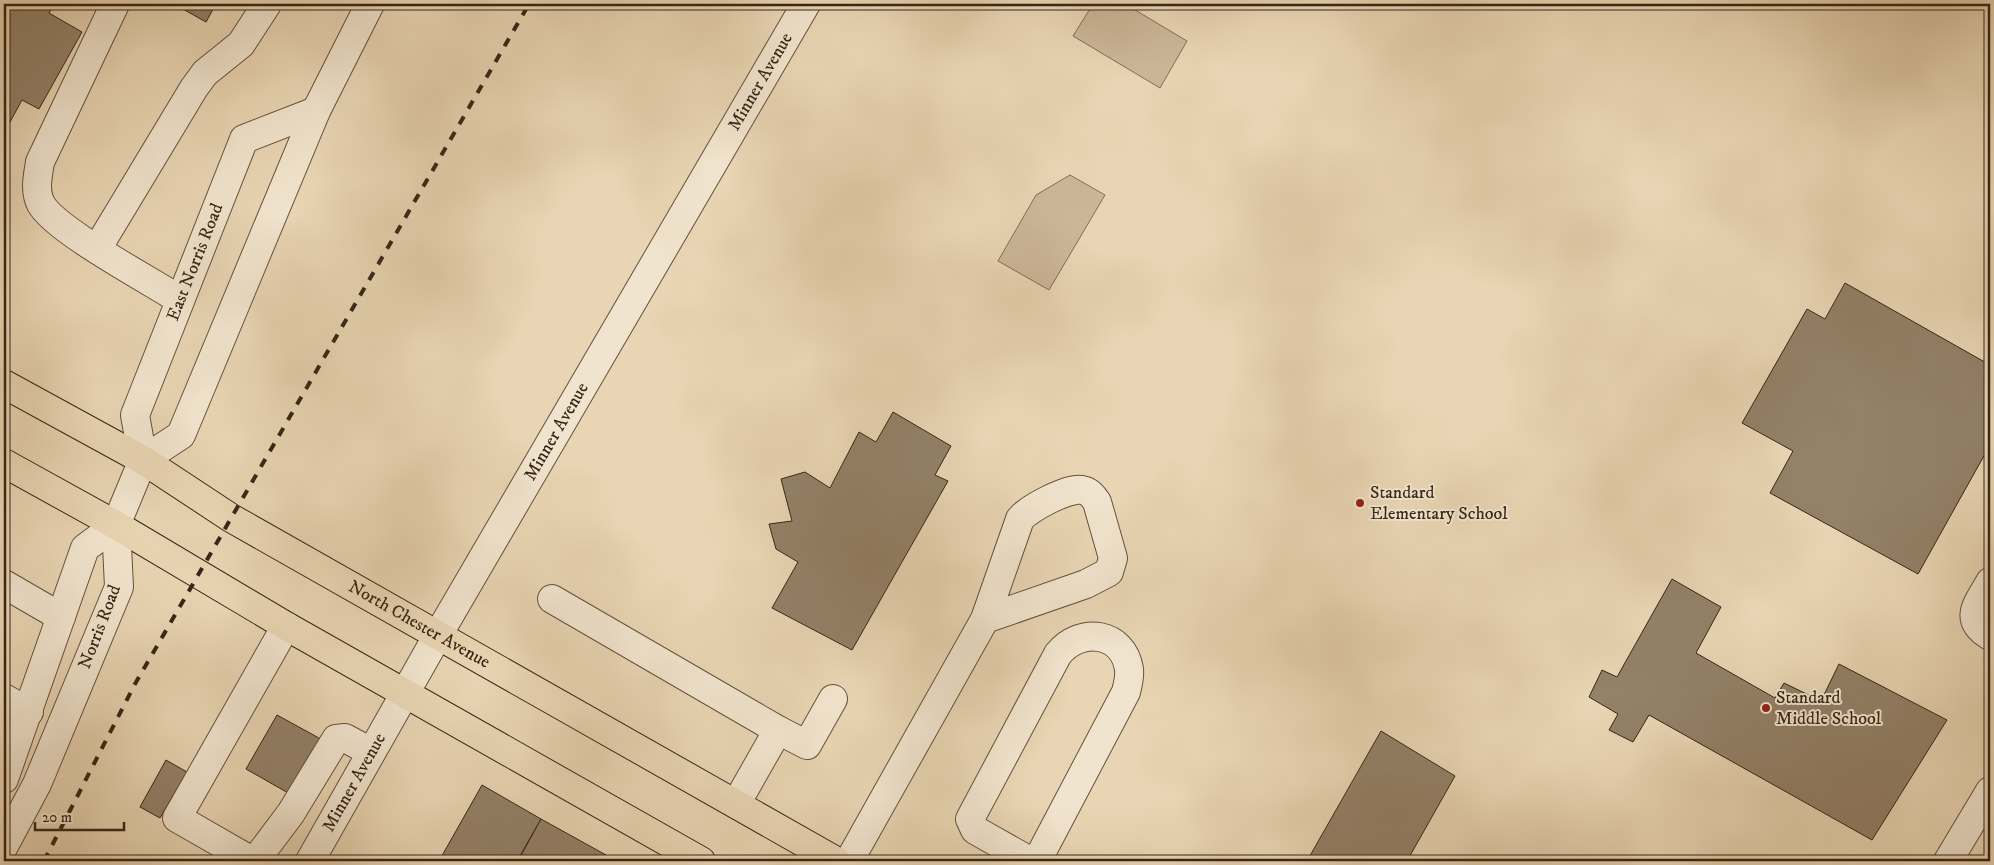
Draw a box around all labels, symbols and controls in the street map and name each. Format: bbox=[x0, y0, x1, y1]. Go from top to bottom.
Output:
street label: Minner Avenue bbox=[723, 29, 798, 135]
street label: East Norris Road bbox=[162, 200, 228, 324]
street label: Minner Avenue bbox=[519, 379, 594, 485]
place label: Standard Elementary School bbox=[1370, 482, 1508, 525]
marker: Standard Elementary School bbox=[1354, 497, 1366, 509]
street label: North Chester Avenue bbox=[344, 576, 494, 674]
street label: Norris Road bbox=[74, 582, 126, 672]
place label: Standard Middle School bbox=[1776, 687, 1882, 730]
marker: Standard Middle School bbox=[1760, 702, 1772, 714]
street label: Minner Avenue bbox=[318, 729, 391, 836]
scale bar bbox=[35, 800, 124, 832]
text: 20 m bbox=[42, 808, 72, 827]

